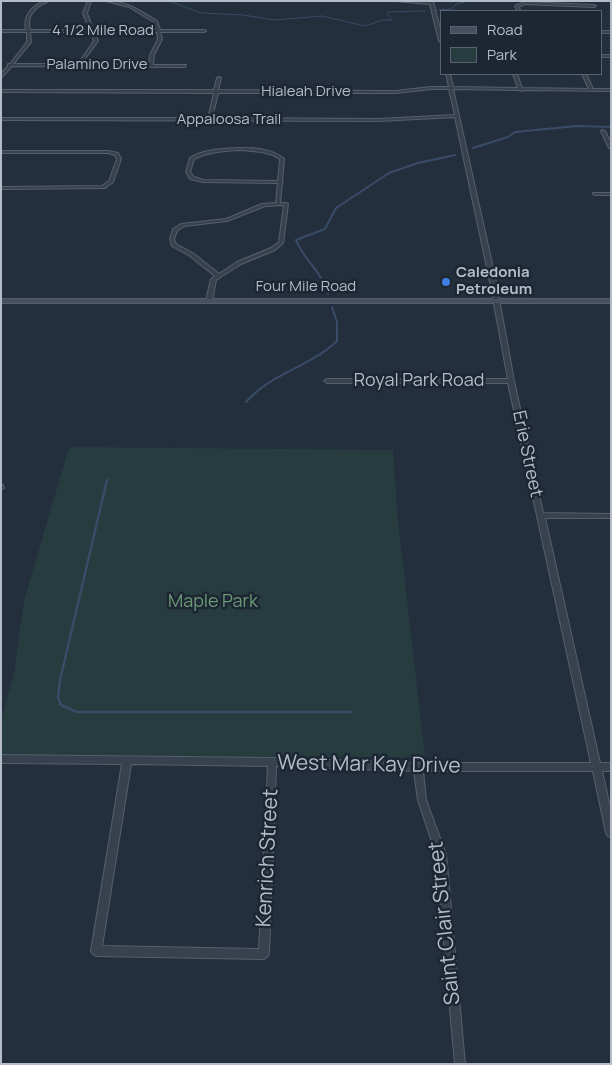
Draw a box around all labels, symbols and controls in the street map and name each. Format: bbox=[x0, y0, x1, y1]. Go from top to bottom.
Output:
legend bbox=[440, 10, 602, 75]
text: Road bbox=[487, 19, 523, 40]
street label: 4 1/2 Mile Road bbox=[52, 22, 154, 40]
text: Park bbox=[487, 44, 517, 65]
street label: Palamino Drive bbox=[47, 56, 147, 74]
street label: Hialeah Drive bbox=[261, 83, 351, 101]
street label: Appaloosa Trail bbox=[177, 111, 281, 129]
place label: Caledonia Petroleum bbox=[456, 264, 532, 299]
marker: Caledonia Petroleum bbox=[440, 276, 452, 288]
street label: Four Mile Road bbox=[256, 278, 356, 296]
street label: Royal Park Road bbox=[354, 370, 484, 392]
street label: Erie Street bbox=[507, 409, 547, 499]
park label: Maple Park bbox=[168, 591, 258, 613]
street label: West Mar Kay Drive bbox=[277, 751, 461, 779]
street label: Kenrich Street bbox=[252, 788, 284, 928]
street label: Saint Clair Street bbox=[424, 840, 466, 1006]

